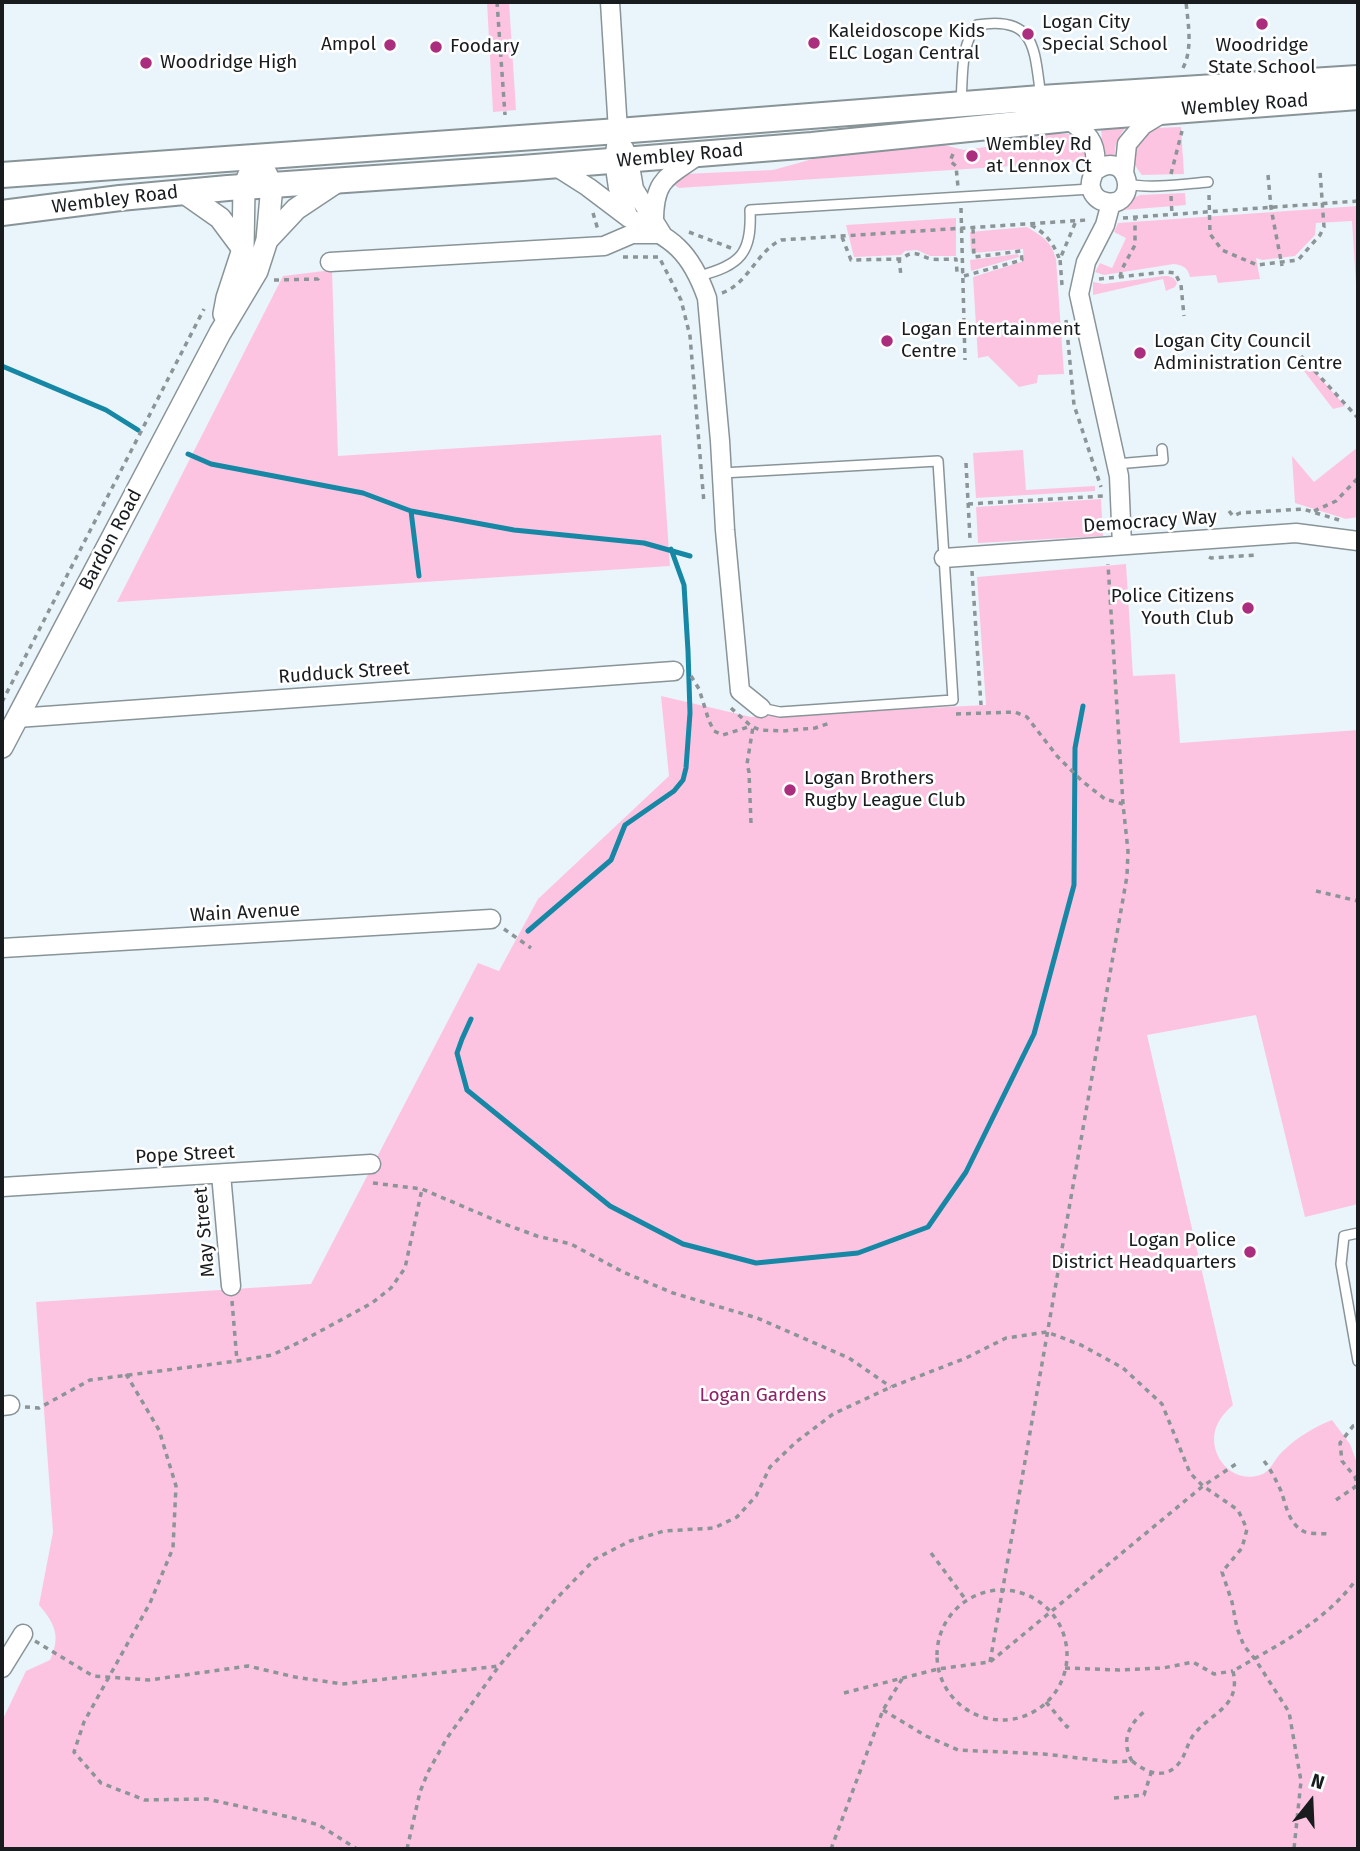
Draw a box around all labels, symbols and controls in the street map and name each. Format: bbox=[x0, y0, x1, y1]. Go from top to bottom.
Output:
place label: Logan City Special School bbox=[1042, 12, 1168, 56]
marker: Woodridge State School bbox=[1254, 16, 1270, 32]
place label: Kaleidoscope Kids ELC Logan Central bbox=[828, 21, 985, 65]
marker: Logan City Special School bbox=[1020, 26, 1036, 42]
place label: Ampol bbox=[321, 34, 376, 56]
marker: Kaleidoscope Kids ELC Logan Central bbox=[806, 35, 822, 51]
place label: Woodridge State School bbox=[1208, 35, 1316, 79]
place label: Foodary bbox=[450, 36, 519, 58]
marker: Ampol bbox=[382, 37, 398, 53]
marker: Foodary bbox=[428, 39, 444, 55]
place label: Woodridge High bbox=[160, 52, 297, 74]
marker: Woodridge High bbox=[138, 55, 154, 71]
street label: Wembley Road bbox=[1181, 89, 1309, 121]
place label: Wembley Rd at Lennox Ct bbox=[986, 134, 1092, 178]
street label: Wembley Road bbox=[616, 139, 744, 173]
marker: Wembley Rd at Lennox Ct bbox=[964, 148, 980, 164]
street label: Wembley Road bbox=[50, 181, 180, 219]
place label: Logan Entertainment Centre bbox=[901, 319, 1081, 363]
place label: Logan City Council Administration Centre bbox=[1154, 331, 1342, 375]
marker: Logan Entertainment Centre bbox=[879, 333, 895, 349]
marker: Logan City Council Administration Centre bbox=[1132, 345, 1148, 361]
street label: Bardon Road bbox=[75, 486, 147, 594]
street label: Democracy Way bbox=[1082, 506, 1218, 538]
place label: Police Citizens Youth Club bbox=[1111, 586, 1234, 630]
marker: Police Citizens Youth Club bbox=[1240, 600, 1256, 616]
street label: Rudduck Street bbox=[278, 657, 410, 689]
place label: Logan Brothers Rugby League Club bbox=[804, 768, 966, 812]
marker: Logan Brothers Rugby League Club bbox=[782, 782, 798, 798]
street label: Wain Avenue bbox=[189, 899, 301, 927]
street label: Pope Street bbox=[135, 1141, 235, 1169]
street label: May Street bbox=[190, 1186, 220, 1278]
place label: Logan Police District Headquarters bbox=[1051, 1230, 1236, 1274]
marker: Logan Police District Headquarters bbox=[1242, 1244, 1258, 1260]
park label: Logan Gardens bbox=[700, 1385, 826, 1407]
north arrow bbox=[1276, 1767, 1346, 1837]
text: N bbox=[1308, 1769, 1327, 1794]

